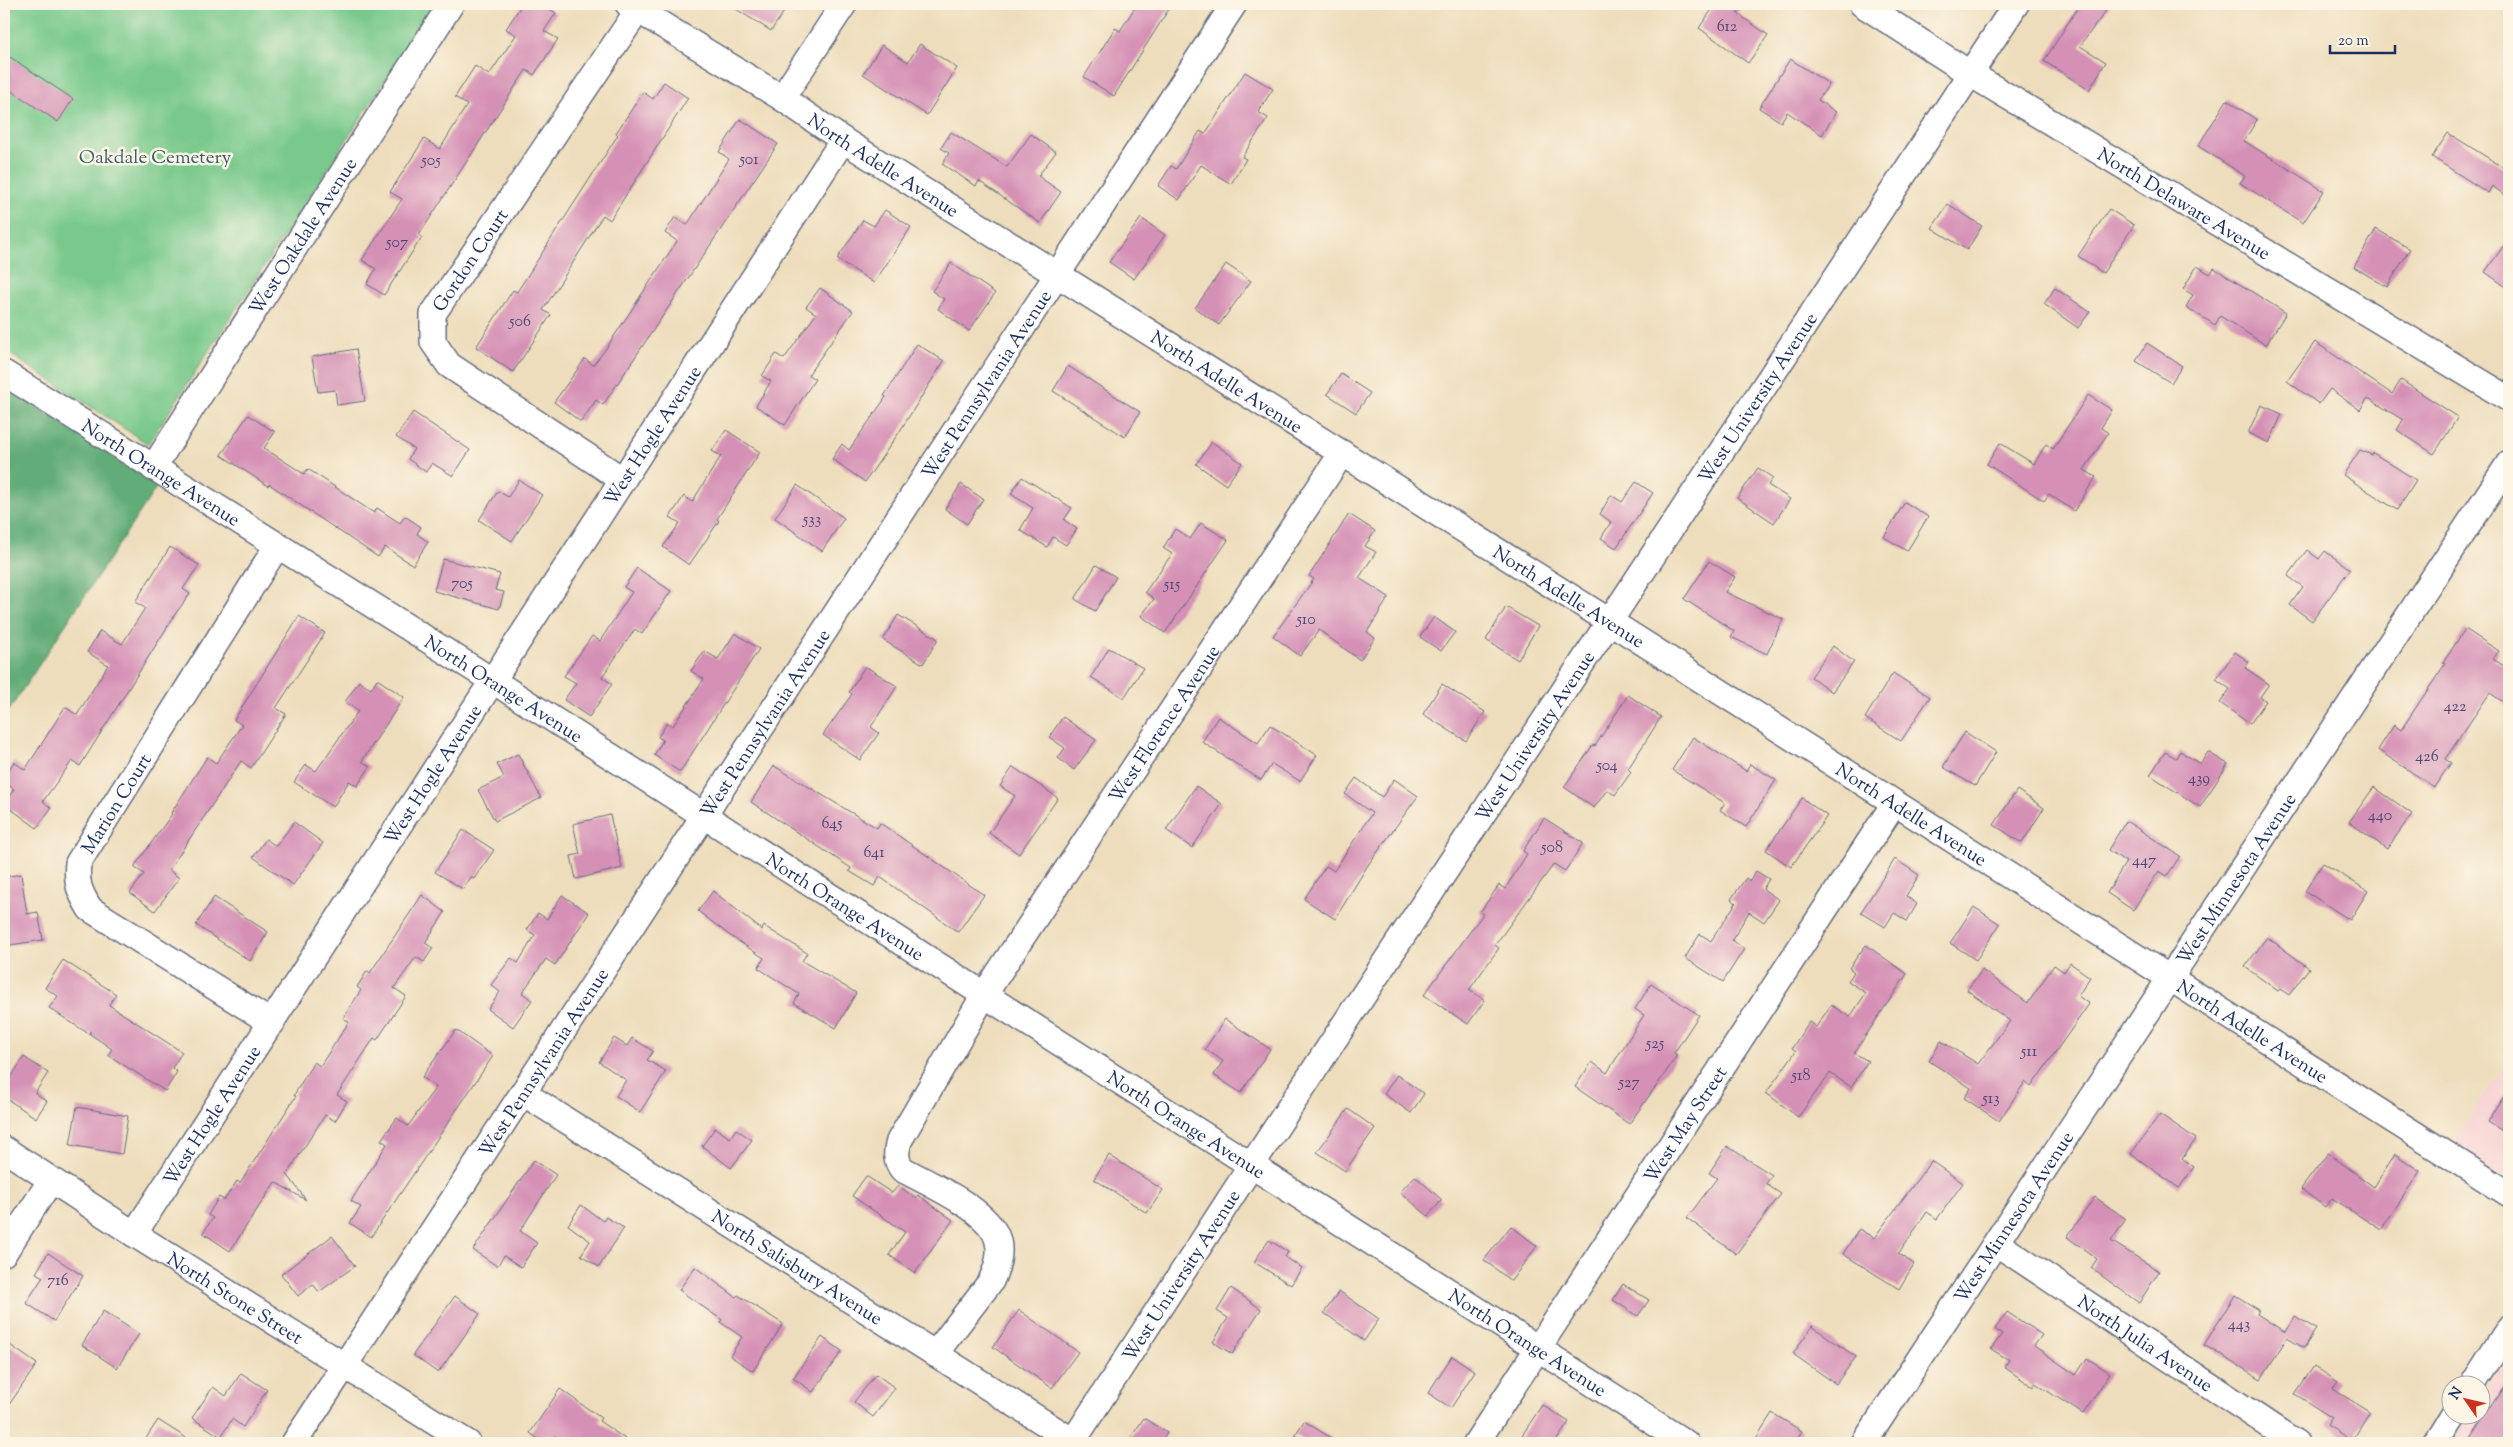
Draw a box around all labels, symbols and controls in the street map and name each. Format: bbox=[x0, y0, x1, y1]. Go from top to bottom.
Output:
house number: 612 bbox=[1717, 16, 1738, 39]
scale bar bbox=[2330, 22, 2396, 54]
text: 20 m bbox=[2338, 31, 2369, 52]
street label: North Adelle Avenue bbox=[801, 108, 963, 225]
street label: North Delaware Avenue bbox=[2091, 142, 2275, 268]
park label: Oakdale Cemetery bbox=[79, 145, 232, 172]
house number: 501 bbox=[738, 149, 759, 172]
house number: 505 bbox=[420, 150, 441, 173]
street label: West Oakdale Avenue bbox=[244, 153, 365, 321]
street label: Gordon Court bbox=[427, 204, 516, 318]
house number: 507 bbox=[385, 232, 408, 255]
street label: West Pennsylvania Avenue bbox=[916, 285, 1060, 485]
street label: West University Avenue bbox=[1693, 308, 1825, 490]
house number: 506 bbox=[508, 311, 531, 334]
street label: North Adelle Avenue bbox=[1145, 325, 1307, 441]
street label: West Hogle Avenue bbox=[598, 361, 709, 512]
street label: North Orange Avenue bbox=[75, 414, 245, 534]
house number: 533 bbox=[802, 509, 821, 532]
street label: North Adelle Avenue bbox=[1487, 540, 1649, 656]
house number: 705 bbox=[451, 573, 473, 596]
house number: 515 bbox=[1163, 574, 1181, 597]
house number: 510 bbox=[1295, 609, 1316, 632]
street label: West Pennsylvania Avenue bbox=[695, 624, 838, 824]
street label: North Orange Avenue bbox=[418, 630, 587, 751]
street label: West Florence Avenue bbox=[1103, 640, 1228, 809]
street label: West University Avenue bbox=[1470, 646, 1603, 828]
house number: 422 bbox=[2443, 696, 2467, 719]
street label: West Hogle Avenue bbox=[379, 700, 490, 851]
house number: 426 bbox=[2415, 746, 2439, 769]
street label: Marion Court bbox=[76, 749, 160, 860]
house number: 504 bbox=[1595, 755, 1618, 778]
street label: North Adelle Avenue bbox=[1830, 758, 1992, 874]
house number: 439 bbox=[2188, 768, 2210, 791]
street label: West Minnesota Avenue bbox=[2171, 788, 2304, 971]
house number: 440 bbox=[2368, 805, 2392, 828]
house number: 645 bbox=[821, 813, 843, 836]
house number: 508 bbox=[1540, 837, 1563, 860]
house number: 641 bbox=[863, 842, 885, 865]
street label: North Orange Avenue bbox=[760, 848, 928, 969]
house number: 447 bbox=[2132, 850, 2156, 873]
street label: West Pennsylvania Avenue bbox=[473, 963, 617, 1163]
street label: North Adelle Avenue bbox=[2170, 975, 2332, 1091]
house number: 525 bbox=[1645, 1033, 1665, 1056]
street label: West Hogle Avenue bbox=[158, 1041, 269, 1192]
house number: 511 bbox=[2020, 1041, 2038, 1064]
street label: West May Street bbox=[1638, 1061, 1735, 1189]
house number: 518 bbox=[1791, 1065, 1810, 1088]
street label: North Orange Avenue bbox=[1101, 1066, 1270, 1187]
house number: 527 bbox=[1618, 1072, 1639, 1095]
house number: 513 bbox=[1981, 1088, 2000, 1111]
street label: West Minnesota Avenue bbox=[1949, 1127, 2082, 1309]
street label: West University Avenue bbox=[1117, 1185, 1248, 1368]
street label: North Salisbury Avenue bbox=[706, 1205, 887, 1333]
street label: North Stone Street bbox=[161, 1247, 308, 1353]
house number: 716 bbox=[47, 1270, 69, 1293]
street label: North Orange Avenue bbox=[1442, 1284, 1611, 1405]
street label: North Julia Avenue bbox=[2071, 1290, 2218, 1400]
house number: 443 bbox=[2228, 1314, 2250, 1337]
north arrow bbox=[2440, 1374, 2490, 1424]
text: N bbox=[2445, 1384, 2468, 1404]

